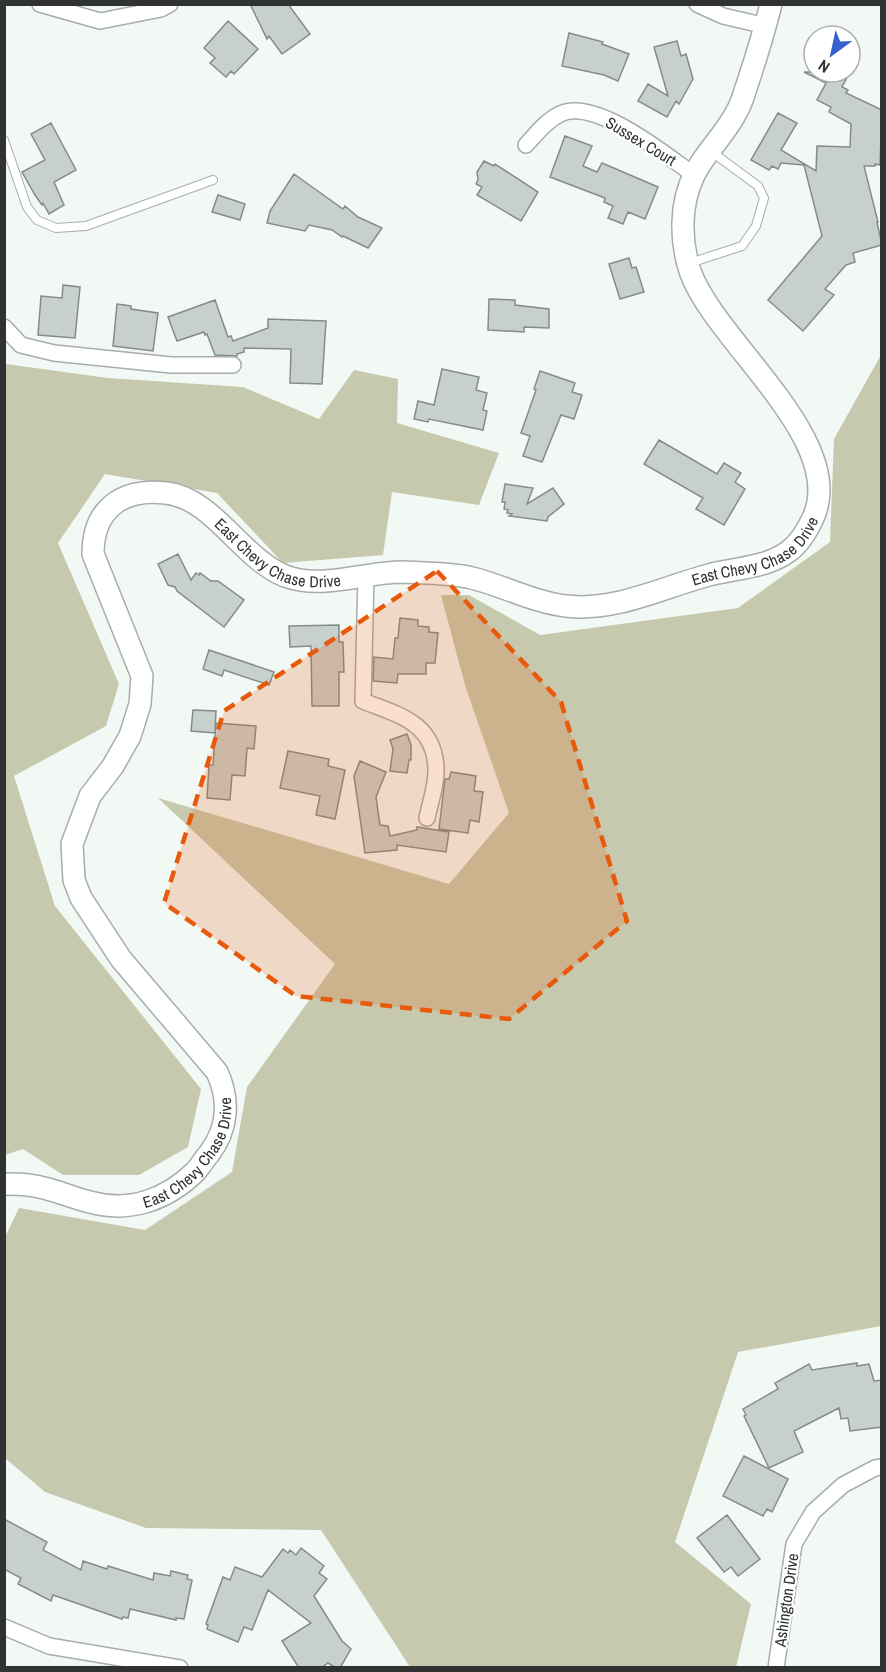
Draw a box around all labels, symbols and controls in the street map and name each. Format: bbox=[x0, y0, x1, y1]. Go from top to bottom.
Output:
north arrow bbox=[802, 24, 862, 84]
text: N bbox=[814, 55, 834, 78]
street label: Sussex Court bbox=[602, 111, 681, 171]
street label: East Chevy Chase Drive bbox=[210, 513, 342, 592]
street label: East Chevy Chase Drive bbox=[689, 513, 823, 590]
street label: East Chevy Chase Drive bbox=[140, 1097, 236, 1213]
street label: Ashington Drive bbox=[768, 1552, 803, 1649]

